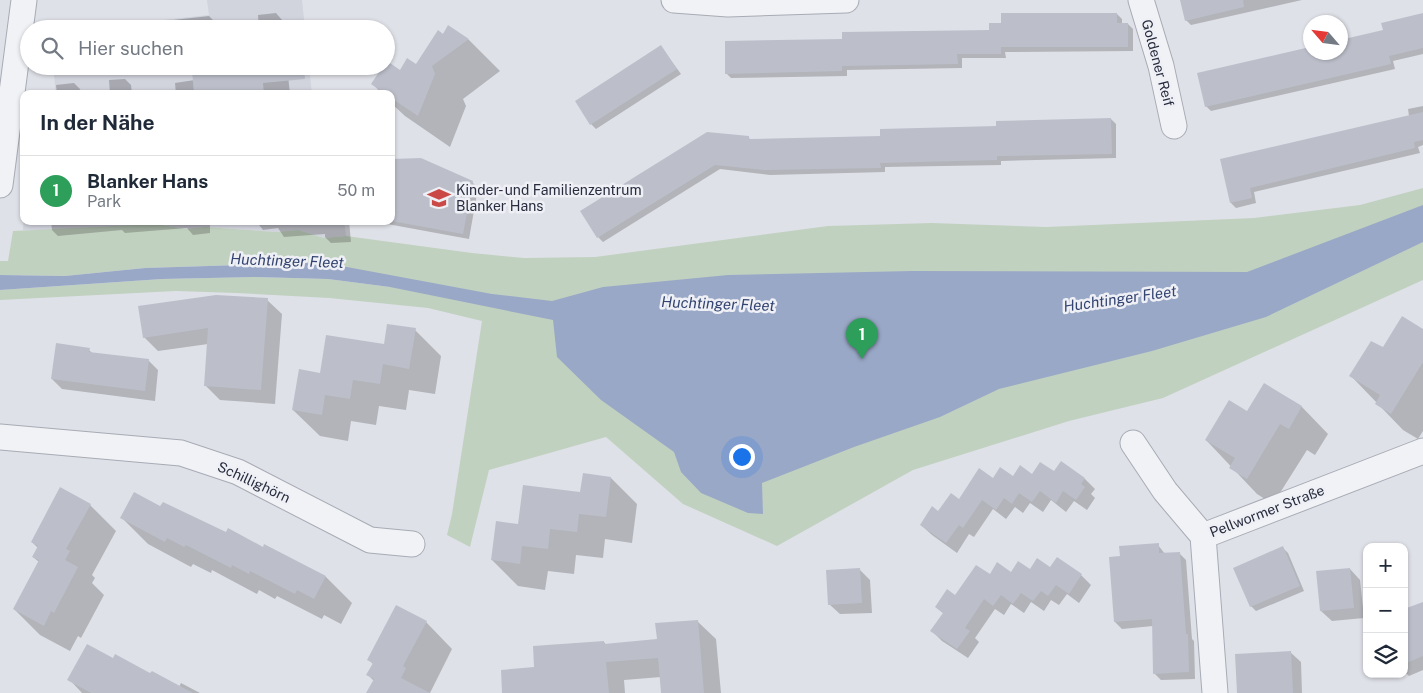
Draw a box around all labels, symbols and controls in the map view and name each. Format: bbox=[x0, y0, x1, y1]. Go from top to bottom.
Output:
north arrow bbox=[1303, 15, 1348, 60]
street label: Goldener Reif bbox=[1139, 18, 1177, 109]
search box bbox=[20, 20, 395, 75]
icon: search bbox=[38, 34, 66, 62]
text: Hier suchen bbox=[78, 37, 184, 59]
text: In der Nähe bbox=[40, 110, 155, 135]
text: Blanker Hans bbox=[87, 170, 208, 192]
text: 1 bbox=[53, 181, 59, 200]
text: 50 m bbox=[337, 181, 375, 200]
place label: Kinder- und Familienzentrum Blanker Hans bbox=[456, 182, 642, 214]
school or university icon: Kinder- und Familienzentrum Blanker Hans bbox=[426, 185, 452, 211]
text: Park bbox=[87, 192, 121, 211]
water label: Huchtinger Fleet bbox=[230, 250, 344, 271]
water label: Huchtinger Fleet bbox=[1062, 282, 1178, 315]
water label: Huchtinger Fleet bbox=[661, 293, 775, 314]
pin: 1 bbox=[846, 318, 878, 359]
your location bbox=[729, 444, 755, 470]
street label: Schillighörn bbox=[215, 458, 293, 506]
street label: Pellwormer Straße bbox=[1207, 482, 1327, 540]
map controls bbox=[1363, 543, 1408, 678]
button: + bbox=[1363, 543, 1408, 588]
button: − bbox=[1363, 588, 1408, 633]
button: layers bbox=[1363, 633, 1408, 678]

